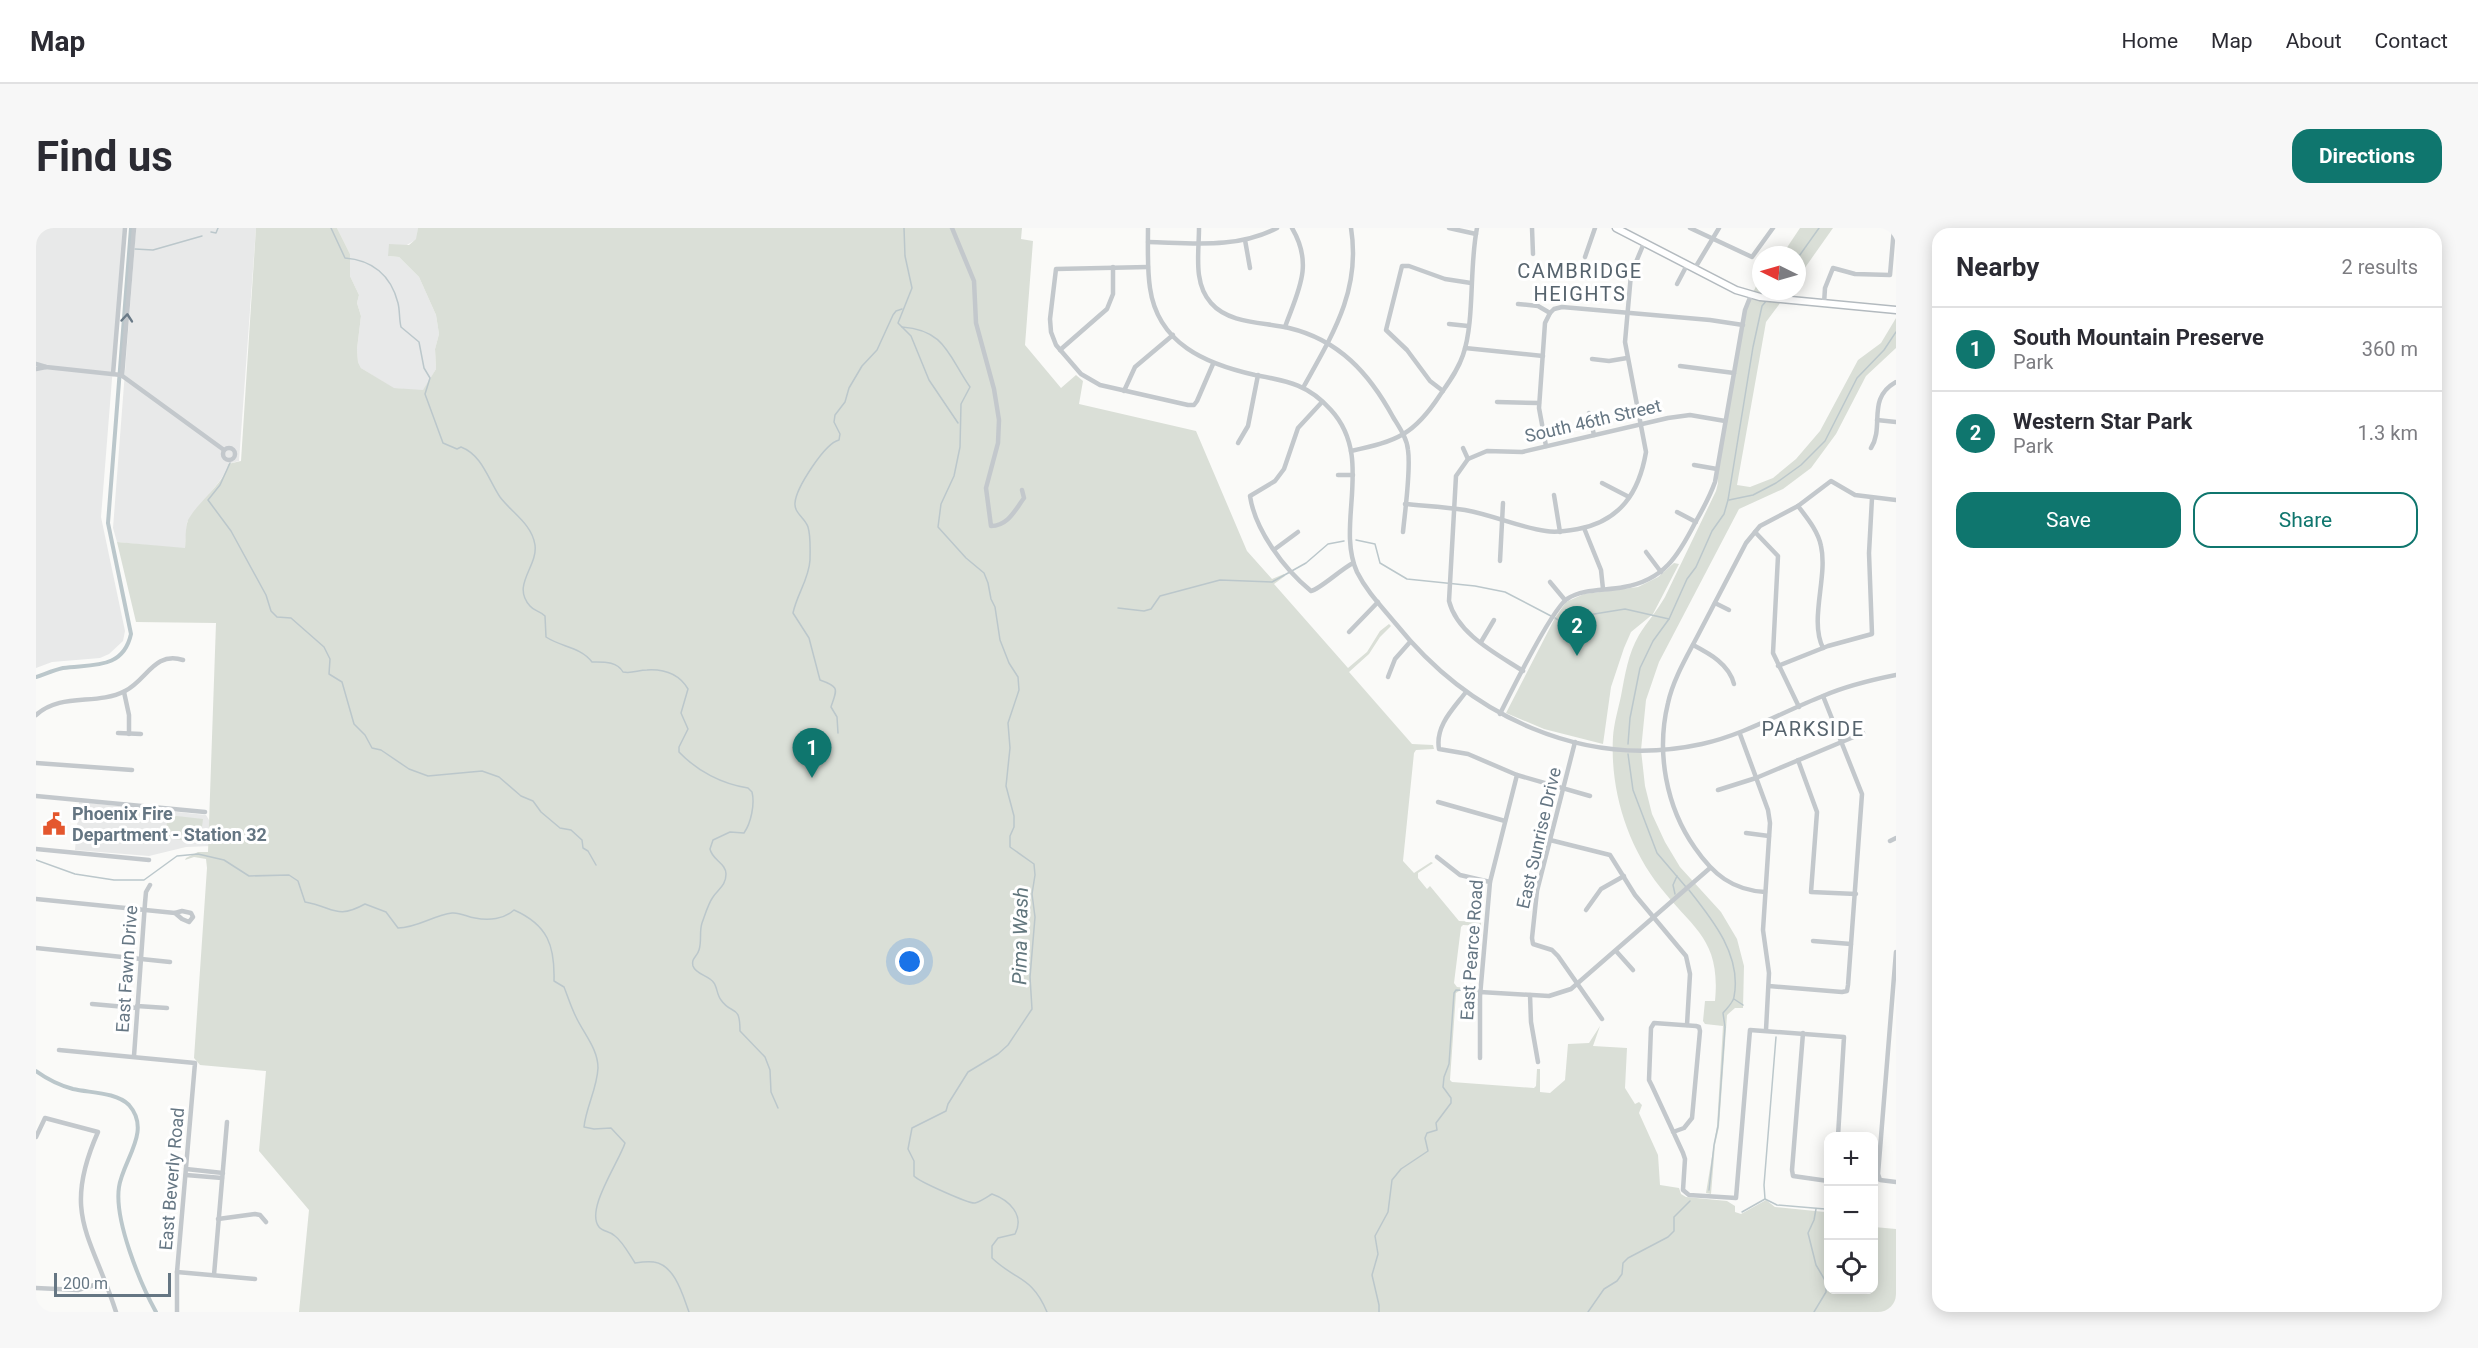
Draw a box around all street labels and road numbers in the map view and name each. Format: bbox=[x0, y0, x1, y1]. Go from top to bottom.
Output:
street label: South 46th Street bbox=[1523, 395, 1663, 446]
street label: East Sunrise Drive bbox=[1512, 765, 1565, 911]
street label: East Pearce Road bbox=[1456, 879, 1487, 1021]
street label: East Fawn Drive bbox=[112, 905, 141, 1033]
street label: East Beverly Road bbox=[155, 1107, 188, 1251]

